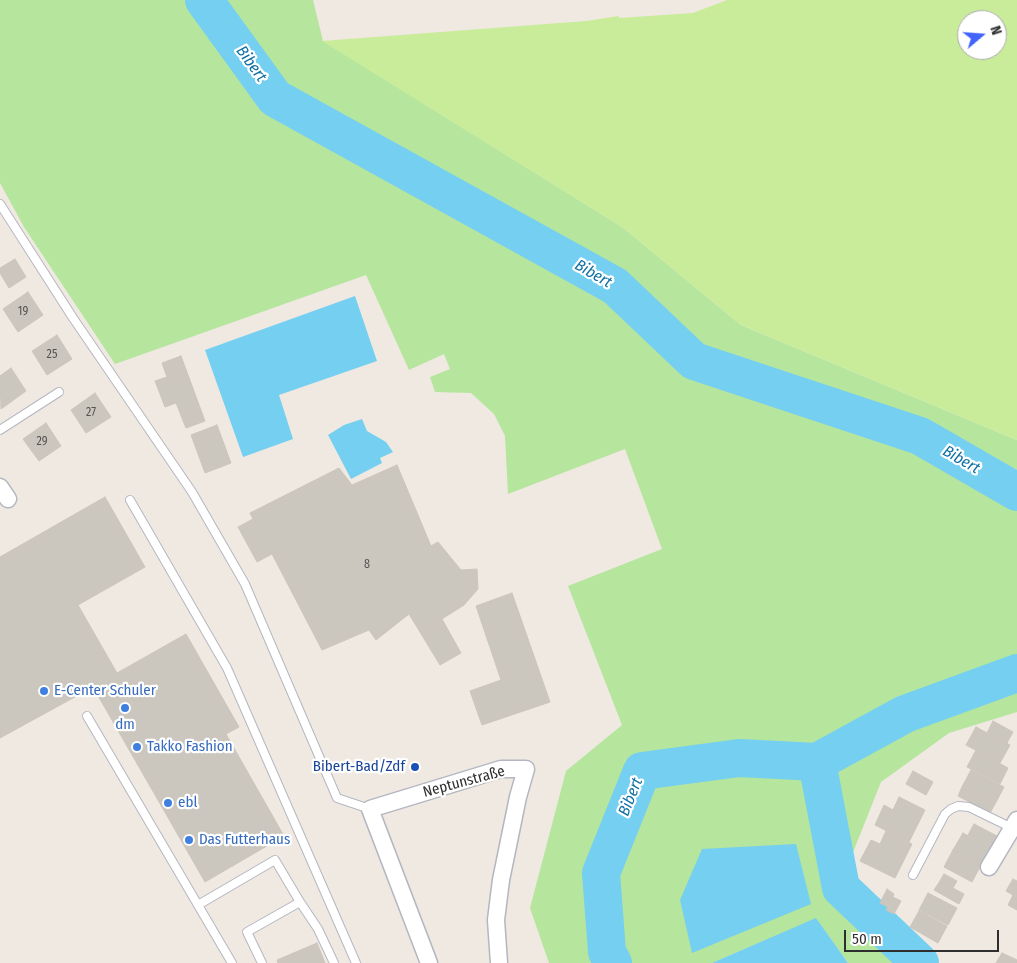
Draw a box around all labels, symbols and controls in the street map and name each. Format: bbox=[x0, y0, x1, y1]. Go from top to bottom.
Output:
north arrow bbox=[957, 10, 1007, 60]
text: N bbox=[986, 24, 1005, 37]
water label: Bibert bbox=[232, 42, 270, 86]
water label: Bibert bbox=[571, 256, 615, 292]
house number: 19 bbox=[18, 305, 28, 319]
house number: 25 bbox=[47, 348, 57, 362]
house number: 27 bbox=[86, 406, 96, 420]
house number: 29 bbox=[36, 435, 48, 449]
water label: Bibert bbox=[939, 442, 983, 478]
house number: 8 bbox=[364, 558, 370, 572]
place label: E-Center Schuler bbox=[54, 682, 156, 700]
marker: E-Center Schuler bbox=[38, 685, 50, 697]
marker: dm bbox=[119, 702, 131, 714]
place label: dm bbox=[115, 716, 135, 734]
place label: Takko Fashion bbox=[147, 738, 233, 756]
marker: Takko Fashion bbox=[131, 741, 143, 753]
place label: Bibert-Bad/Zdf bbox=[313, 758, 405, 776]
marker: Bibert-Bad/Zdf bbox=[409, 761, 421, 773]
street label: Neptunstraße bbox=[421, 762, 507, 802]
water label: Bibert bbox=[615, 775, 647, 819]
place label: ebl bbox=[178, 794, 197, 812]
marker: ebl bbox=[162, 797, 174, 809]
place label: Das Futterhaus bbox=[199, 831, 290, 849]
marker: Das Futterhaus bbox=[183, 834, 195, 846]
scale bar bbox=[847, 920, 1002, 952]
text: 50 m bbox=[852, 930, 882, 948]

